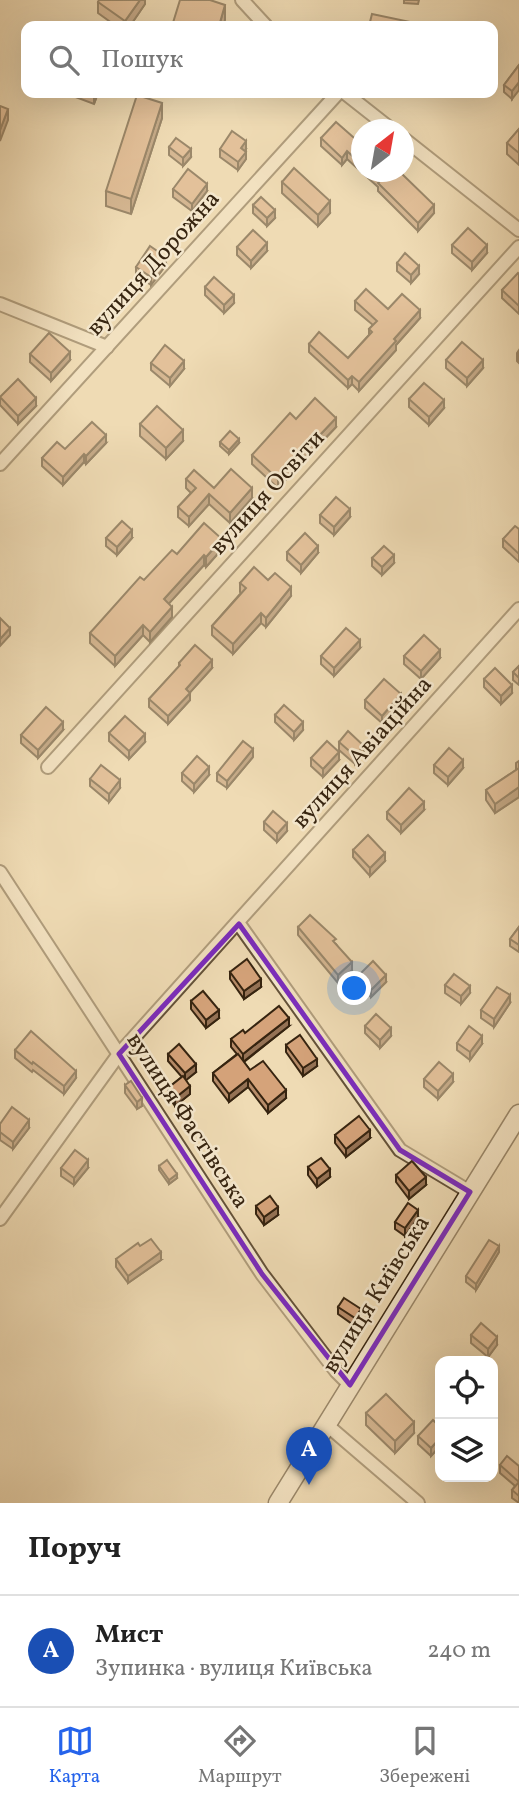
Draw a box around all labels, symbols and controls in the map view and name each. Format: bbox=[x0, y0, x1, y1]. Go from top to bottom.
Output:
search box bbox=[21, 21, 498, 98]
icon: search bbox=[45, 41, 83, 79]
text: Пошук bbox=[101, 42, 183, 78]
north arrow bbox=[351, 119, 414, 182]
street label: вулиця Дорожна bbox=[79, 184, 229, 344]
street label: вулиця Освіти bbox=[203, 423, 333, 563]
street label: вулиця Авіаційна bbox=[285, 669, 441, 837]
your location bbox=[337, 971, 371, 1005]
street label: вулиця Фастівська bbox=[117, 1026, 257, 1216]
street label: вулиця Київська bbox=[315, 1209, 439, 1381]
map controls bbox=[435, 1356, 498, 1482]
button: locate bbox=[435, 1356, 498, 1419]
button: layers bbox=[435, 1419, 498, 1482]
pin: A bbox=[286, 1427, 332, 1485]
text: Поруч bbox=[28, 1528, 121, 1570]
text: Мист bbox=[95, 1617, 163, 1653]
text: A bbox=[43, 1635, 59, 1667]
text: 240 m bbox=[427, 1635, 491, 1667]
text: Зупинка · вулиця Київська bbox=[95, 1653, 373, 1685]
tab: Карта bbox=[49, 1722, 100, 1790]
tab: Маршрут bbox=[198, 1722, 282, 1790]
tab: Збережені bbox=[379, 1722, 470, 1790]

